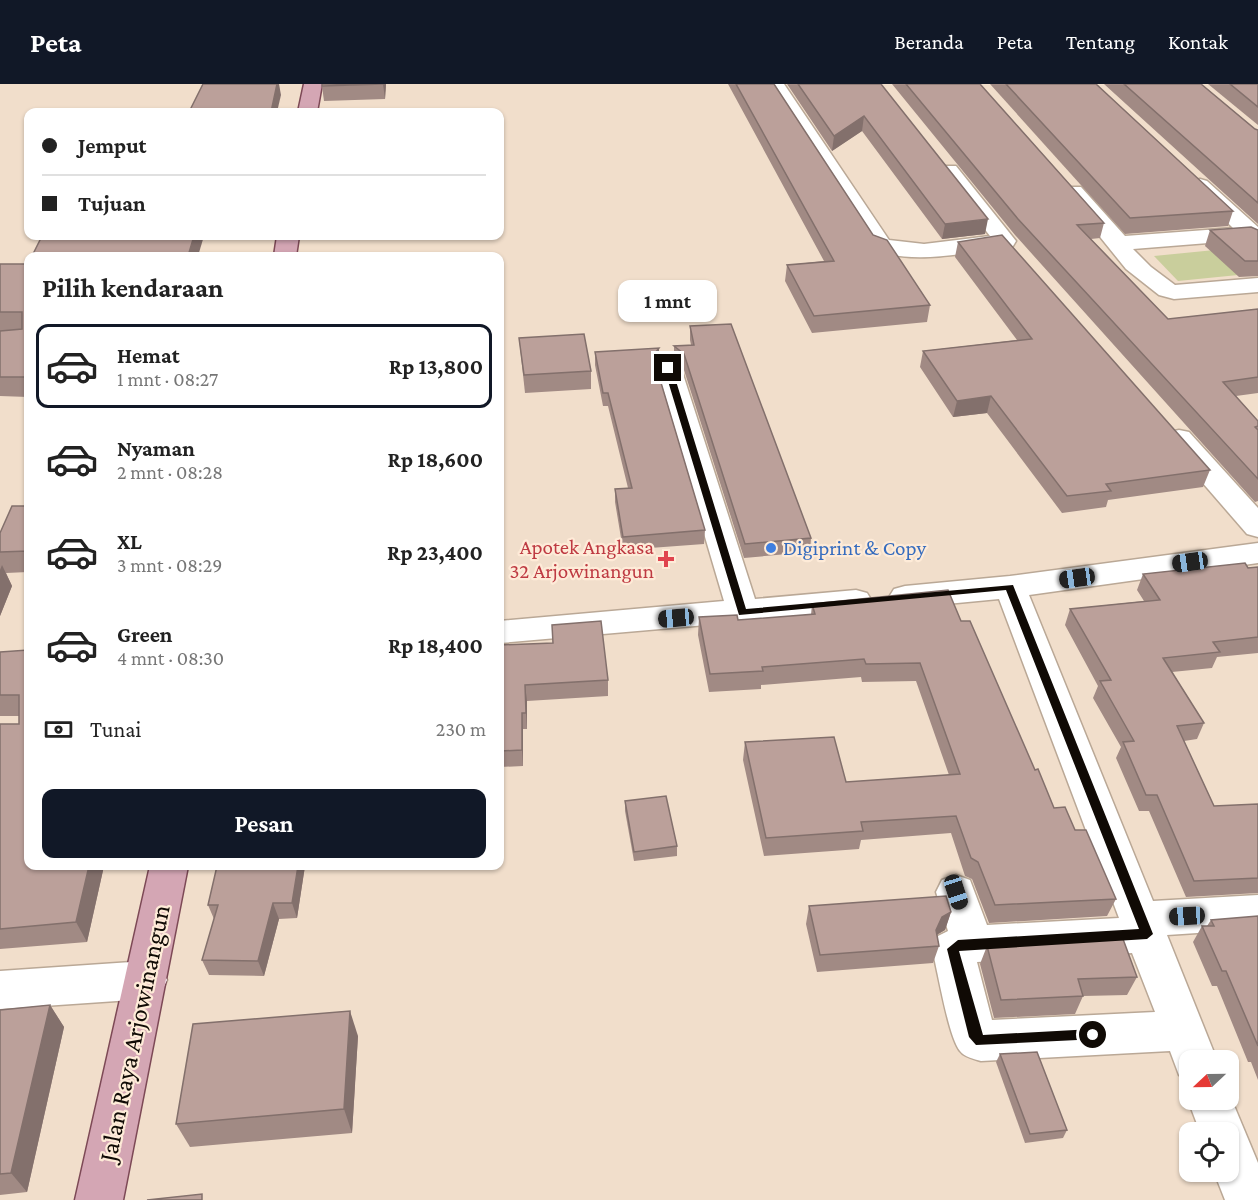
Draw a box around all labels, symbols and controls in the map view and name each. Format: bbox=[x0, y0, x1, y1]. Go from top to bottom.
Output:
text: Peta bbox=[30, 27, 82, 58]
text: Beranda bbox=[894, 30, 964, 54]
text: Peta bbox=[997, 30, 1033, 54]
text: Tentang bbox=[1066, 30, 1135, 54]
text: Kontak bbox=[1168, 30, 1228, 54]
text: Jemput bbox=[78, 133, 147, 158]
text: Tujuan bbox=[78, 191, 146, 216]
text: Pilih kendaraan bbox=[42, 273, 224, 303]
callout: 1 mnt bbox=[618, 281, 718, 323]
text: 1 mnt bbox=[644, 290, 691, 312]
icon: car bbox=[45, 339, 99, 393]
text: Hemat bbox=[117, 343, 180, 368]
text: Rp 13,800 bbox=[389, 354, 483, 379]
route end bbox=[654, 354, 681, 381]
text: 1 mnt · 08:27 bbox=[117, 368, 218, 390]
icon: car bbox=[45, 432, 99, 486]
text: Nyaman bbox=[117, 436, 195, 461]
text: Rp 18,600 bbox=[388, 447, 483, 472]
text: 2 mnt · 08:28 bbox=[117, 461, 223, 483]
icon: car bbox=[45, 525, 99, 579]
text: XL bbox=[117, 529, 142, 554]
place label: Apotek Angkasa 32 Arjowinangun bbox=[509, 535, 654, 583]
place label: Digiprint & Copy bbox=[783, 536, 927, 560]
text: Rp 23,400 bbox=[387, 540, 483, 565]
marker: Digiprint & Copy bbox=[764, 541, 778, 555]
car bbox=[1171, 551, 1209, 573]
marker: Apotek Angkasa 32 Arjowinangun bbox=[659, 552, 673, 566]
text: 3 mnt · 08:29 bbox=[117, 554, 222, 576]
car bbox=[1058, 567, 1096, 589]
car bbox=[657, 607, 695, 629]
icon: car bbox=[45, 618, 99, 672]
text: Green bbox=[117, 622, 173, 647]
text: Rp 18,400 bbox=[388, 633, 483, 658]
text: 4 mnt · 08:30 bbox=[117, 647, 224, 669]
icon: cash bbox=[42, 713, 75, 746]
text: Tunai bbox=[90, 717, 141, 742]
text: 230 m bbox=[436, 718, 486, 740]
button: Pesan bbox=[42, 789, 486, 858]
car bbox=[942, 872, 970, 912]
street label: Jalan Raya Arjowinangun bbox=[93, 902, 176, 1166]
car bbox=[1169, 906, 1205, 926]
route start bbox=[1079, 1021, 1106, 1048]
north arrow bbox=[1179, 1050, 1239, 1110]
map controls bbox=[1179, 1050, 1239, 1182]
button: locate bbox=[1179, 1122, 1239, 1182]

